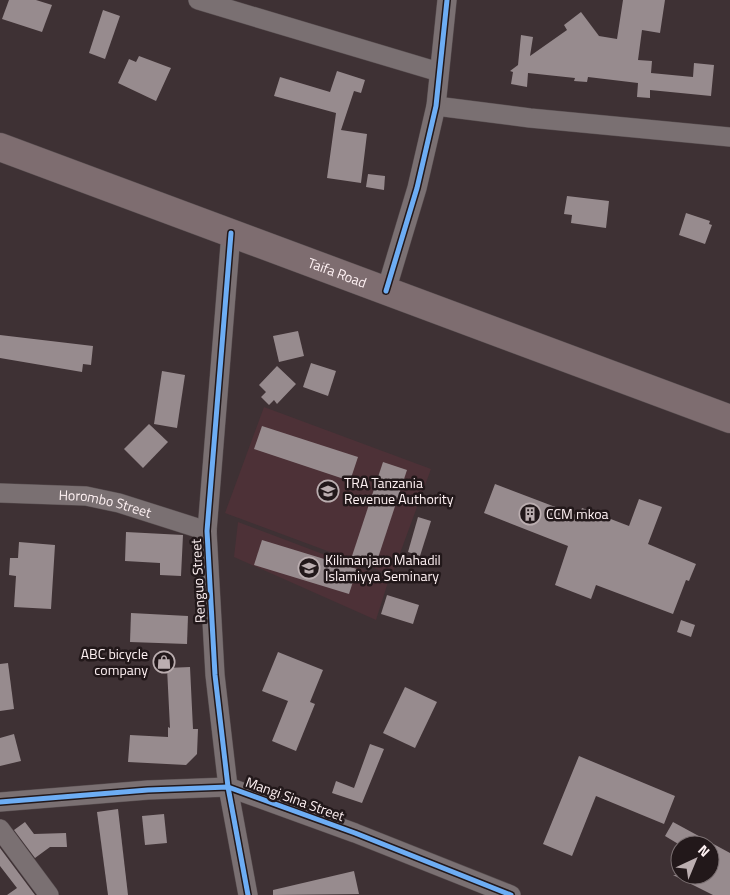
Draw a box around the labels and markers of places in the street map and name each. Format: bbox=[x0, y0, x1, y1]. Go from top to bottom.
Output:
place label: TRA Tanzania Revenue Authority bbox=[344, 472, 454, 509]
school or university icon: TRA Tanzania Revenue Authority bbox=[316, 479, 340, 503]
building icon: CCM mkoa bbox=[518, 502, 542, 526]
place label: CCM mkoa bbox=[546, 503, 609, 524]
place label: Kilimanjaro Mahadil Islamiyya Seminary bbox=[325, 549, 441, 586]
school or university icon: Kilimanjaro Mahadil Islamiyya Seminary bbox=[297, 556, 321, 580]
place label: ABC bicycle company bbox=[81, 643, 148, 680]
shop icon: ABC bicycle company bbox=[152, 650, 176, 674]

